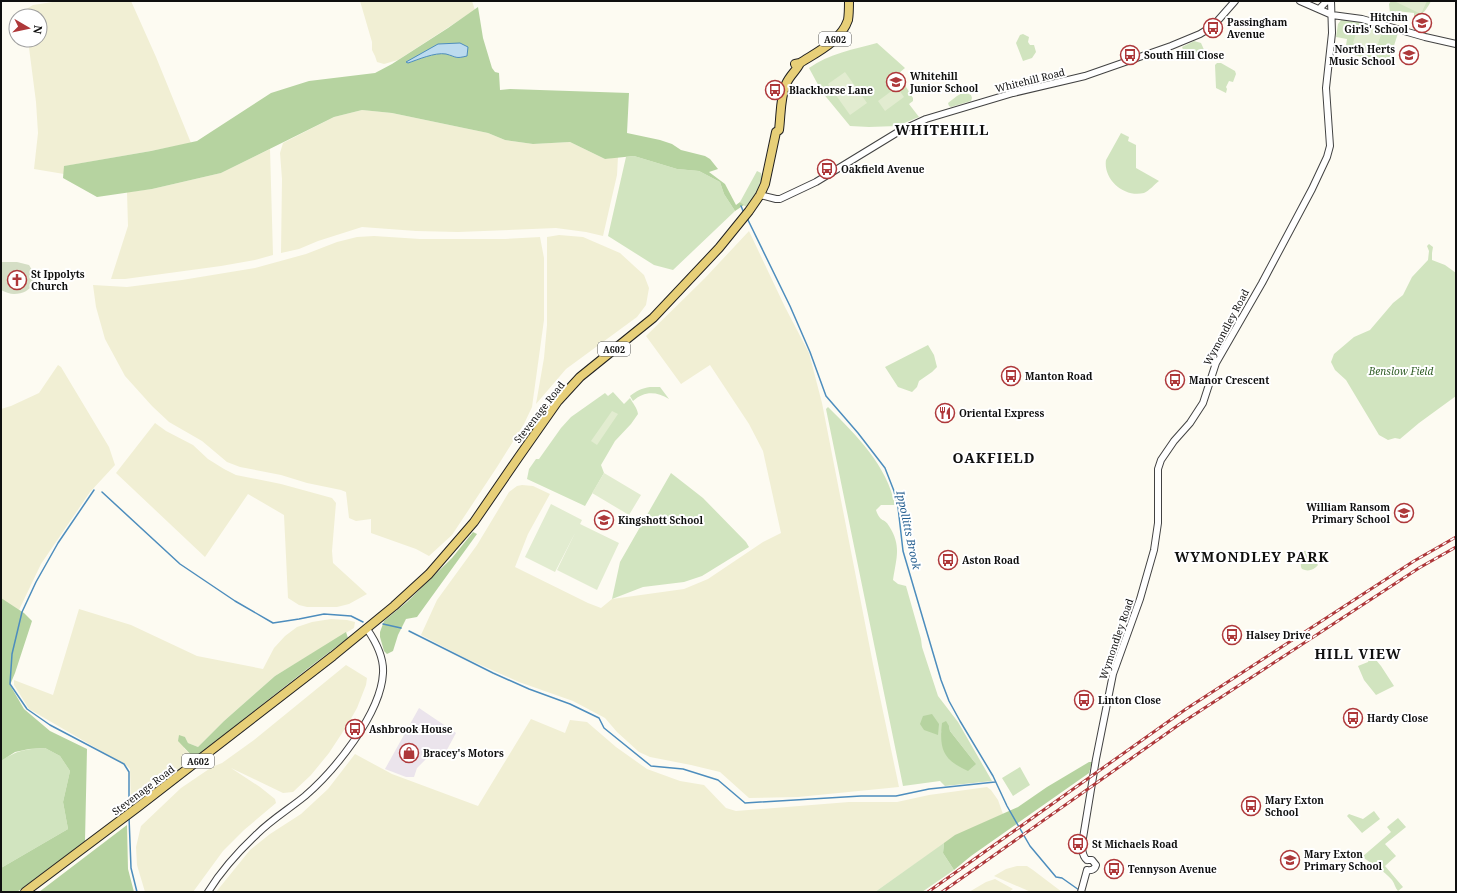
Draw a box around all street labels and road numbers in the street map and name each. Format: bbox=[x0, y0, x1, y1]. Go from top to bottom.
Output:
road number: A602 bbox=[819, 32, 851, 46]
street label: Whitehill Road bbox=[994, 65, 1066, 95]
street label: Wymondley Road bbox=[1200, 286, 1252, 368]
road number: A602 bbox=[598, 342, 630, 356]
street label: Stevenage Road bbox=[510, 378, 568, 446]
street label: Wymondley Road bbox=[1096, 597, 1136, 681]
road number: A602 bbox=[182, 754, 214, 768]
street label: Stevenage Road bbox=[109, 762, 177, 818]

